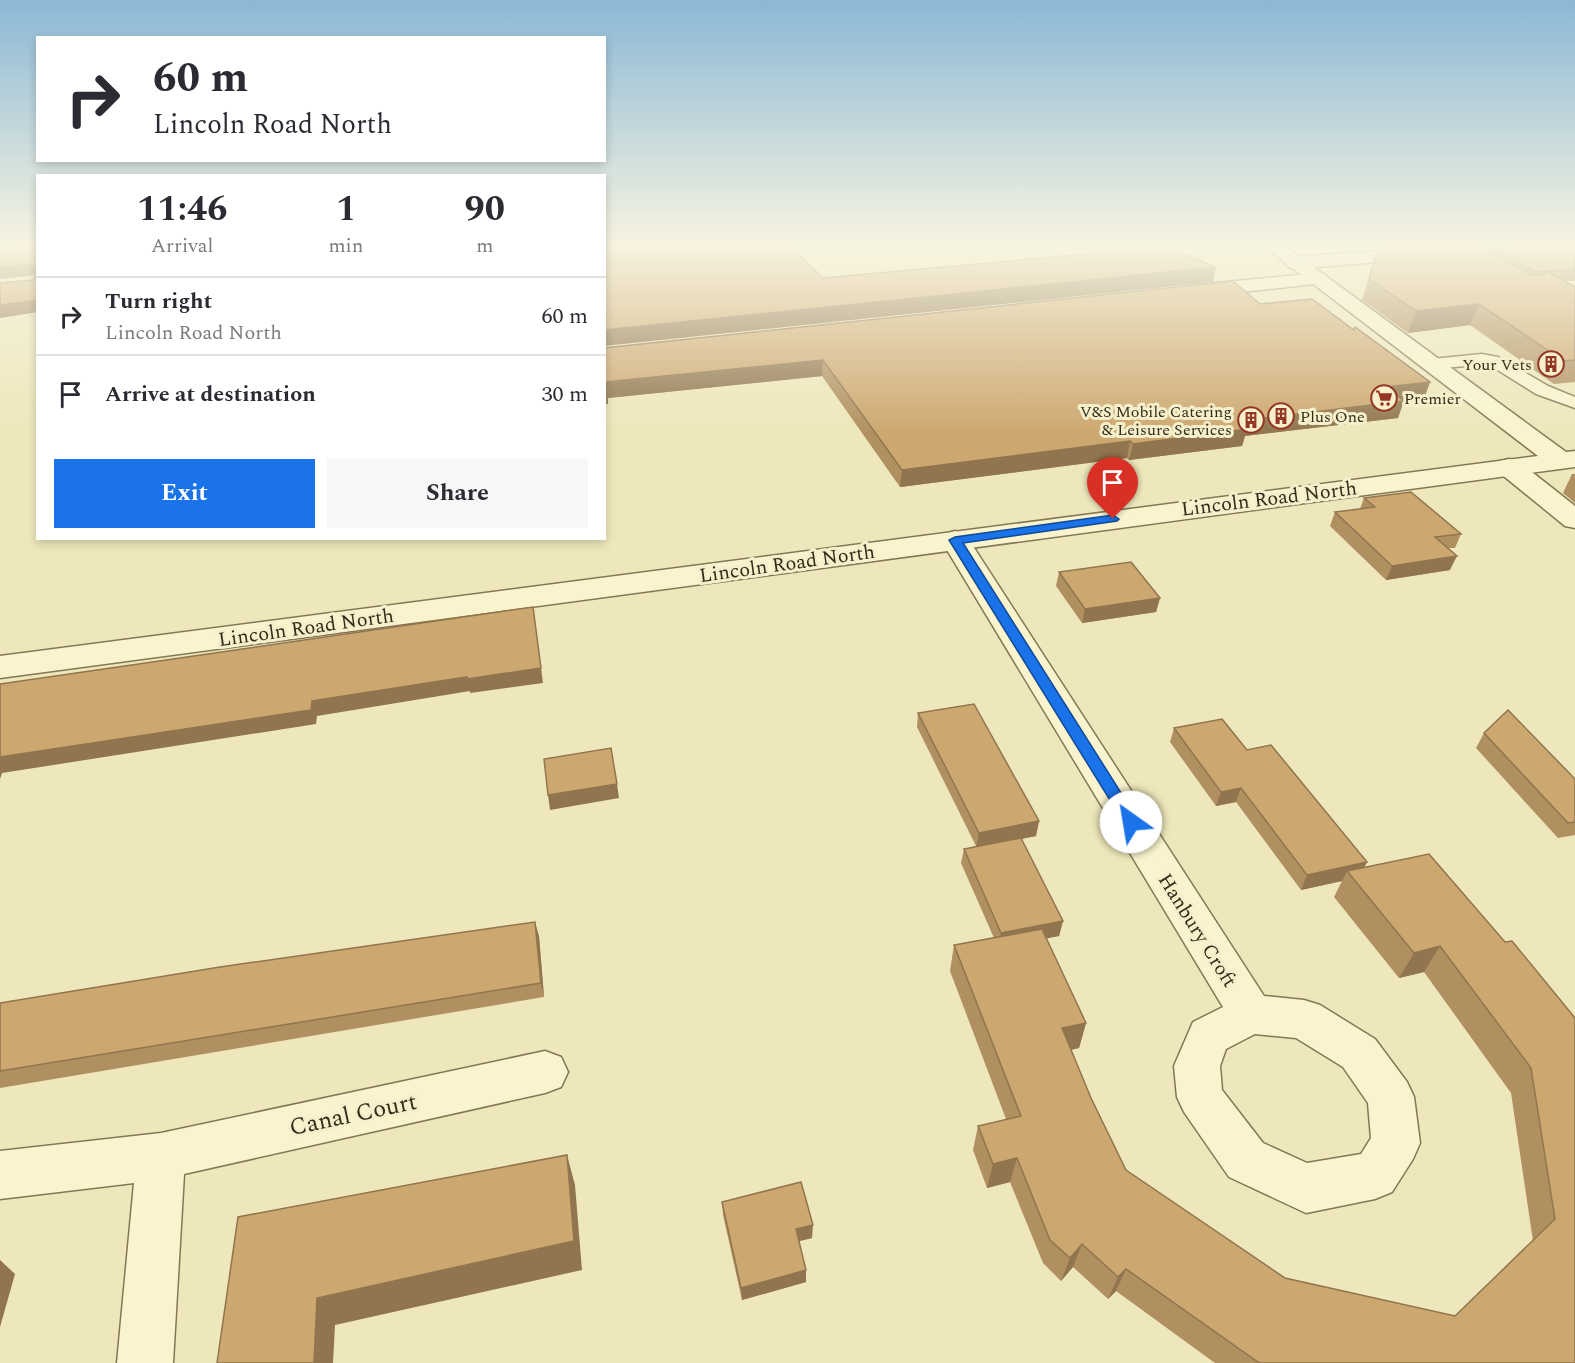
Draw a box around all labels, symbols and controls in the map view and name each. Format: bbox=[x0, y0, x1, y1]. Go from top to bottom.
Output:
text: 60 m bbox=[153, 47, 248, 110]
icon: right bbox=[54, 60, 132, 138]
text: Lincoln Road North bbox=[153, 104, 392, 146]
text: 11:46 bbox=[137, 182, 227, 237]
text: 1 bbox=[336, 182, 356, 237]
text: 90 bbox=[465, 182, 505, 237]
text: Arrival bbox=[151, 231, 213, 261]
text: min bbox=[329, 231, 364, 261]
text: m bbox=[476, 231, 493, 261]
text: Turn right bbox=[105, 285, 212, 318]
icon: right bbox=[54, 300, 87, 333]
text: 60 m bbox=[542, 300, 588, 333]
text: Lincoln Road North bbox=[105, 318, 282, 348]
building icon: Your Vets bbox=[1536, 349, 1566, 379]
place label: Your Vets bbox=[1462, 353, 1532, 377]
icon: arrive bbox=[54, 378, 87, 411]
text: Arrive at destination bbox=[105, 378, 316, 411]
text: 30 m bbox=[542, 378, 588, 411]
supermarket icon: Premier bbox=[1369, 383, 1399, 413]
place label: Premier bbox=[1404, 387, 1461, 411]
place label: V&S Mobile Catering & Leisure Services bbox=[1080, 400, 1232, 442]
building icon: Plus One bbox=[1266, 401, 1296, 431]
building icon: V&S Mobile Catering & Leisure Services bbox=[1236, 405, 1266, 435]
place label: Plus One bbox=[1300, 405, 1365, 429]
pin bbox=[1087, 457, 1138, 519]
button: Exit bbox=[54, 459, 315, 528]
button: Share bbox=[327, 459, 588, 528]
icon: arrive bbox=[1096, 466, 1129, 499]
street label: Lincoln Road North bbox=[1179, 473, 1359, 525]
street label: Lincoln Road North bbox=[697, 537, 877, 591]
street label: Lincoln Road North bbox=[216, 601, 396, 655]
position arrow bbox=[1099, 790, 1163, 854]
street label: Hanbury Croft bbox=[1150, 868, 1244, 993]
street label: Canal Court bbox=[286, 1084, 420, 1146]

